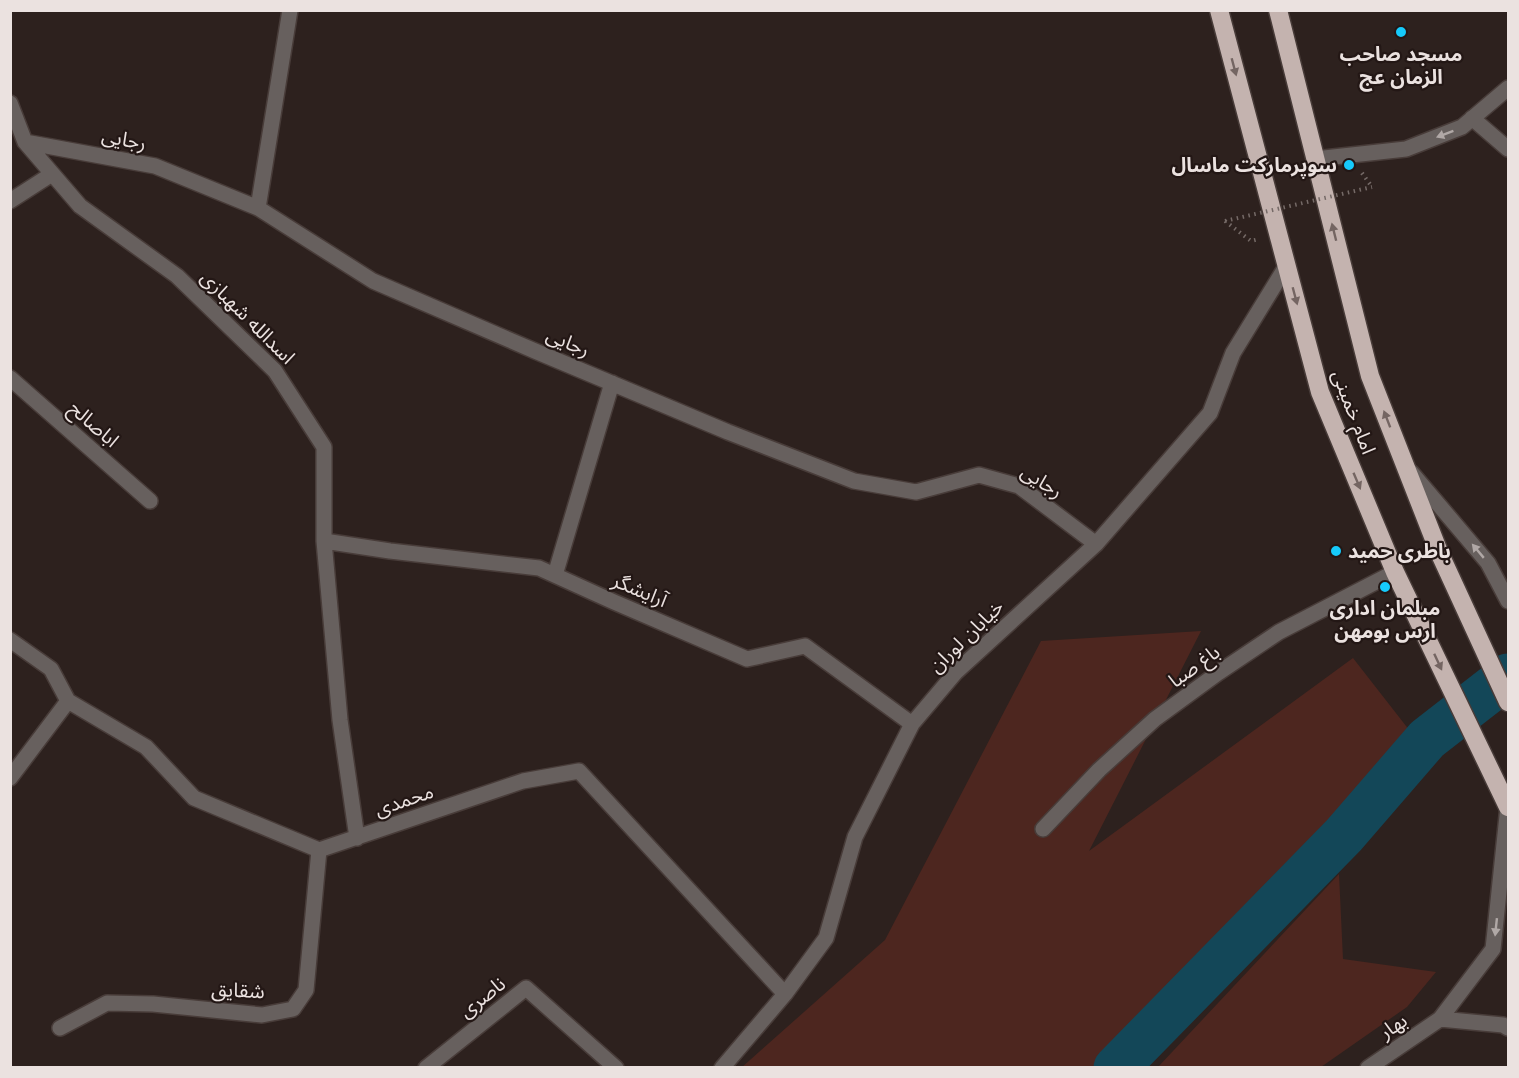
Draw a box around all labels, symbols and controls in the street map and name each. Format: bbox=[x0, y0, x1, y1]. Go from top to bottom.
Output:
marker: مسجد صاحب الزمان عج bbox=[1394, 25, 1408, 39]
place label: مسجد صاحب الزمان عج bbox=[1340, 40, 1462, 92]
one-way arrow bbox=[1230, 58, 1240, 76]
street label: رجایی bbox=[100, 121, 149, 156]
one-way arrow bbox=[1435, 129, 1453, 139]
place label: سوپرمارکت ماسال bbox=[1171, 151, 1337, 179]
marker: سوپرمارکت ماسال bbox=[1342, 158, 1356, 172]
one-way arrow bbox=[1328, 223, 1338, 241]
street label: اسدالله شهبازی bbox=[195, 264, 301, 370]
one-way arrow bbox=[1290, 287, 1300, 305]
street label: رجایی bbox=[542, 320, 594, 363]
street label: امام خمینی bbox=[1324, 366, 1383, 459]
street label: اباصالح bbox=[62, 394, 125, 454]
one-way arrow bbox=[1382, 410, 1392, 428]
street label: رجایی bbox=[1016, 457, 1068, 504]
one-way arrow bbox=[1352, 472, 1362, 490]
place label: باطری حمید bbox=[1348, 537, 1451, 564]
marker: باطری حمید bbox=[1329, 544, 1343, 558]
one-way arrow bbox=[1472, 544, 1485, 559]
street label: آرایشگر bbox=[608, 566, 673, 614]
marker: مبلمان اداری ارس بومهن bbox=[1378, 580, 1392, 594]
street label: خیابان لوران bbox=[922, 593, 1009, 678]
place label: مبلمان اداری ارس بومهن bbox=[1330, 594, 1440, 644]
street label: باغ صبا bbox=[1163, 638, 1226, 695]
one-way arrow bbox=[1434, 654, 1443, 671]
street label: محمدی bbox=[371, 777, 437, 822]
one-way arrow bbox=[1491, 918, 1501, 937]
street label: ناصری bbox=[453, 970, 511, 1023]
street label: شقایق bbox=[211, 975, 265, 1004]
street label: بهار bbox=[1372, 1006, 1412, 1045]

